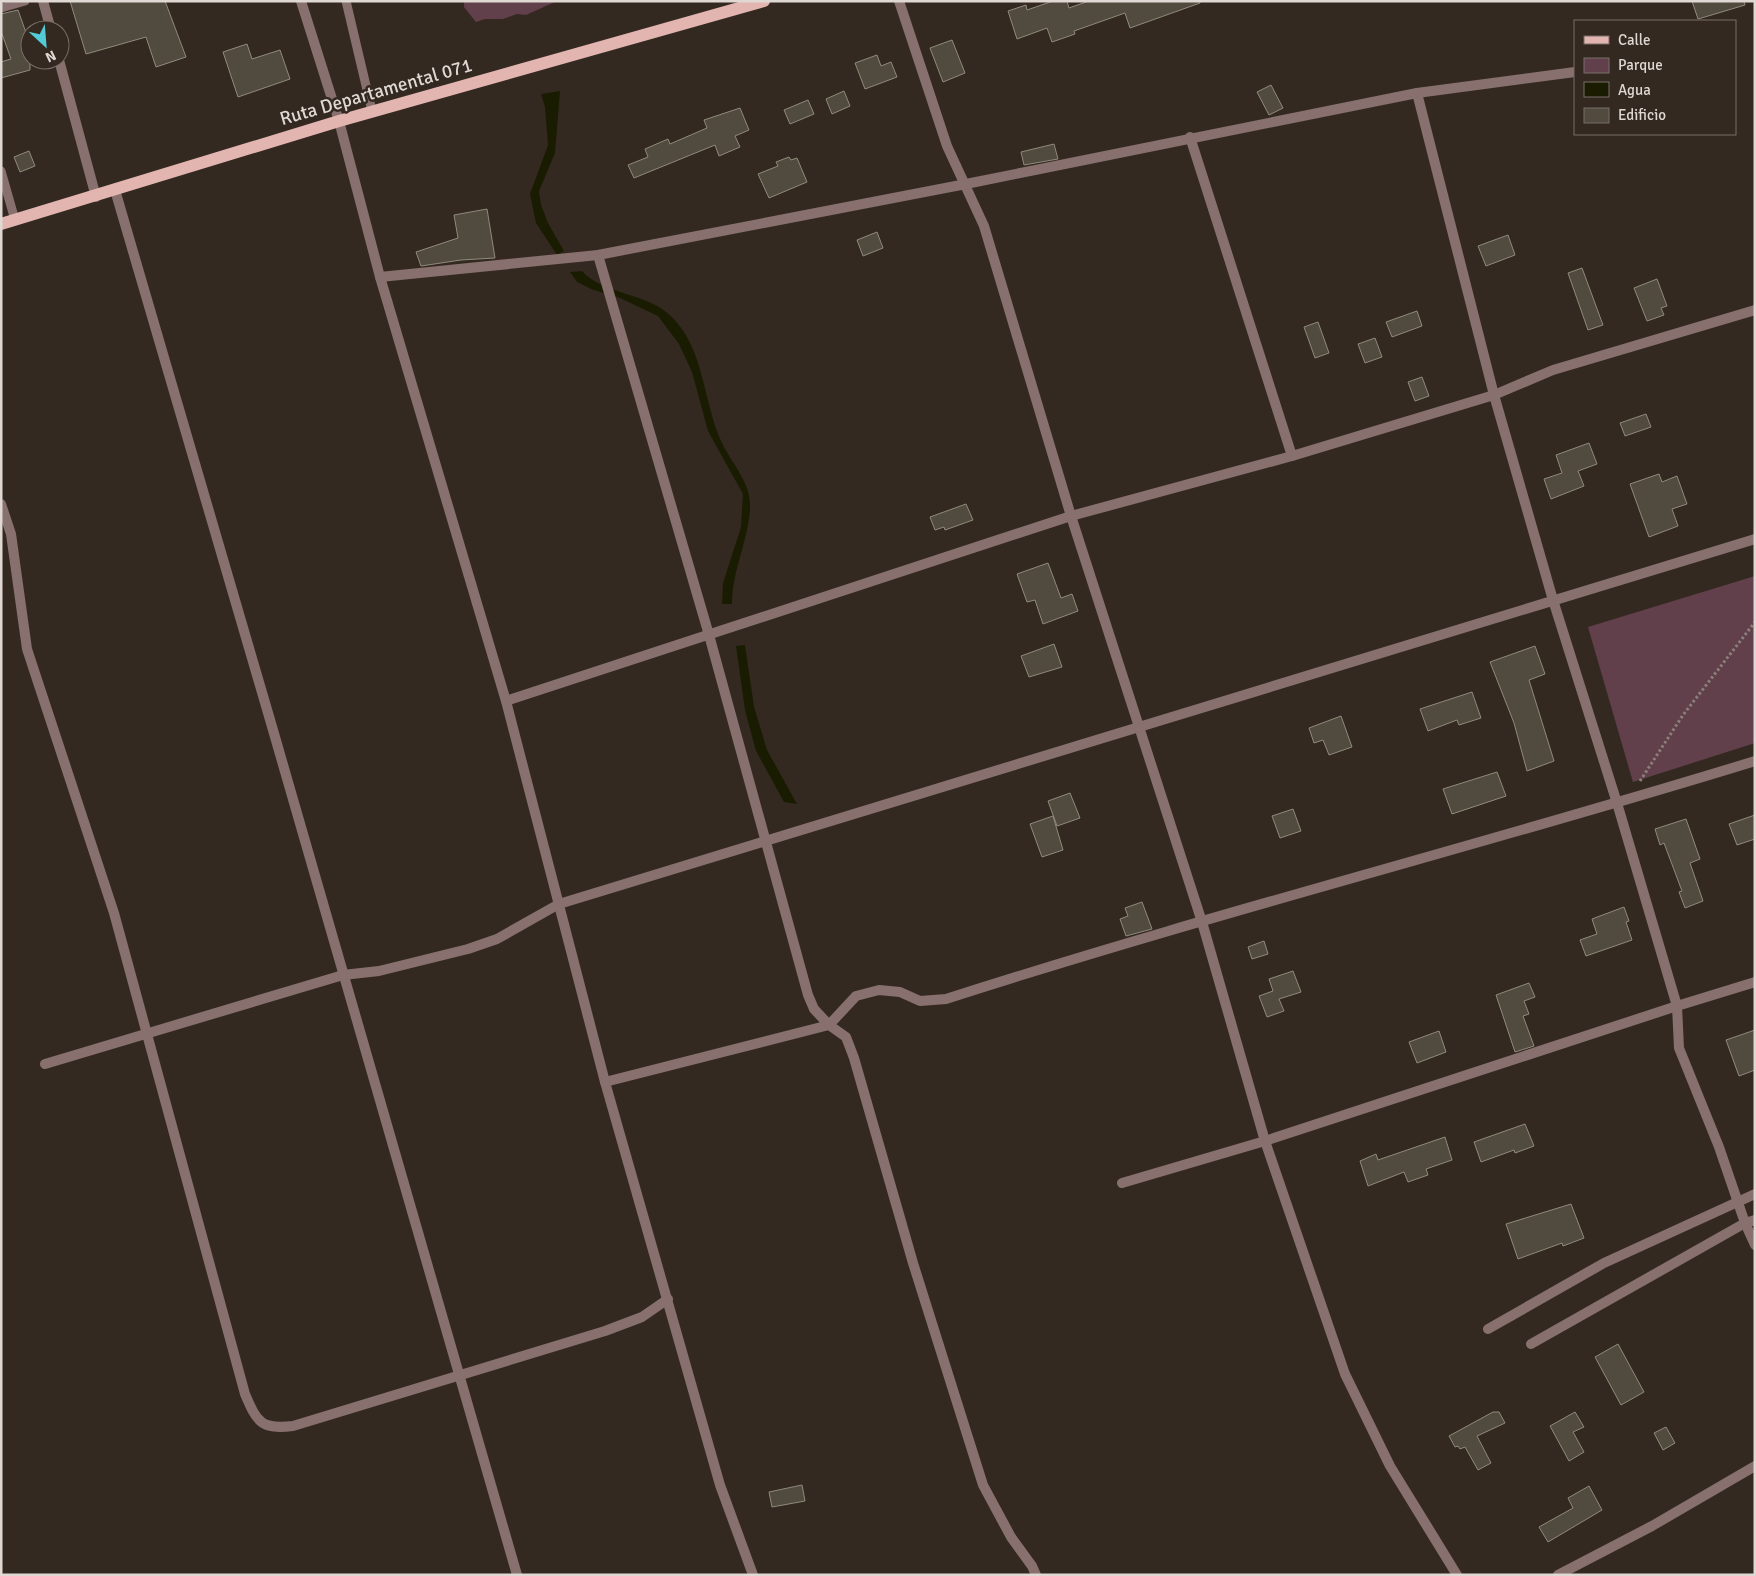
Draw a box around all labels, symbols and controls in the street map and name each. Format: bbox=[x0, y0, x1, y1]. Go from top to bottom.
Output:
north arrow bbox=[20, 20, 70, 70]
legend bbox=[1574, 20, 1736, 135]
text: Calle bbox=[1618, 31, 1651, 49]
text: N bbox=[42, 46, 59, 66]
street label: Ruta Departamental 071 bbox=[277, 53, 475, 131]
text: Parque bbox=[1618, 56, 1663, 74]
text: Agua bbox=[1618, 81, 1651, 99]
text: Edificio bbox=[1618, 106, 1666, 124]

